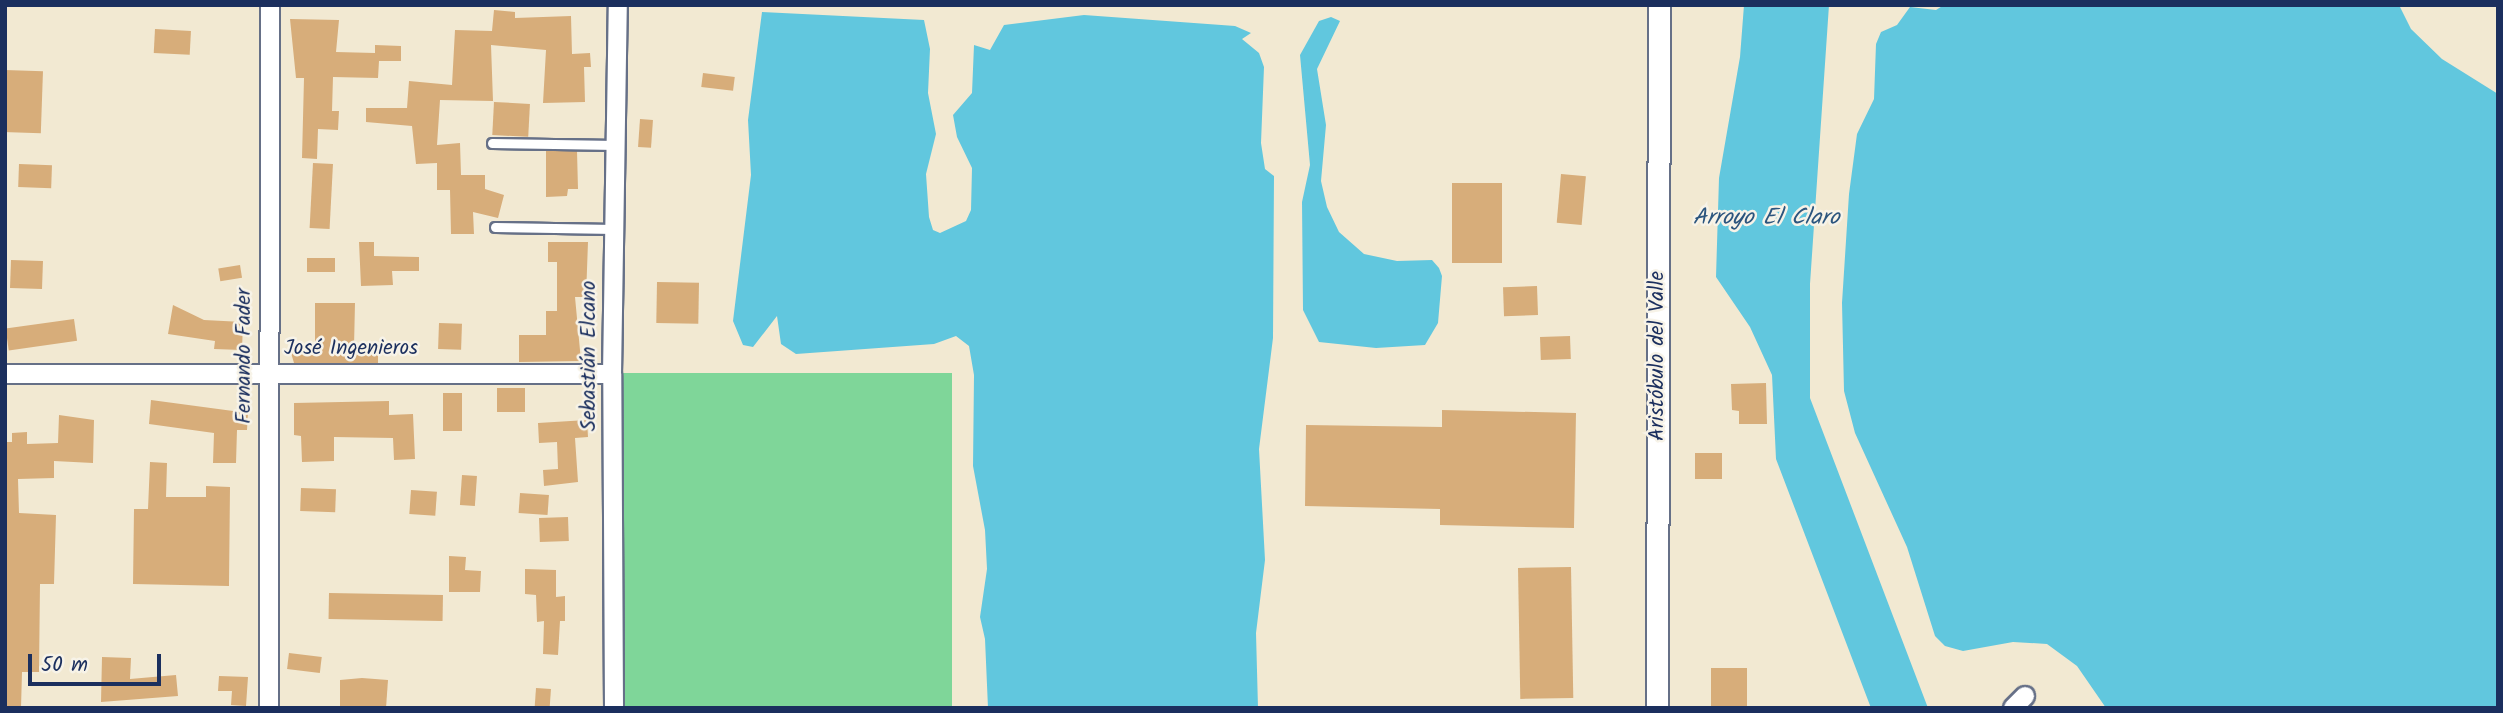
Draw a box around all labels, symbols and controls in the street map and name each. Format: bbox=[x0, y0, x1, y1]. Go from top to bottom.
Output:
water label: Arroyo El Claro bbox=[1693, 204, 1839, 232]
street label: Aristóbulo del Valle bbox=[1645, 271, 1671, 441]
street label: Sebastián Elcano bbox=[577, 281, 603, 431]
street label: Fernando Fader bbox=[232, 288, 258, 424]
street label: José Ingenieros bbox=[284, 336, 418, 362]
scale bar bbox=[32, 640, 164, 684]
text: 50 m bbox=[41, 649, 88, 682]

